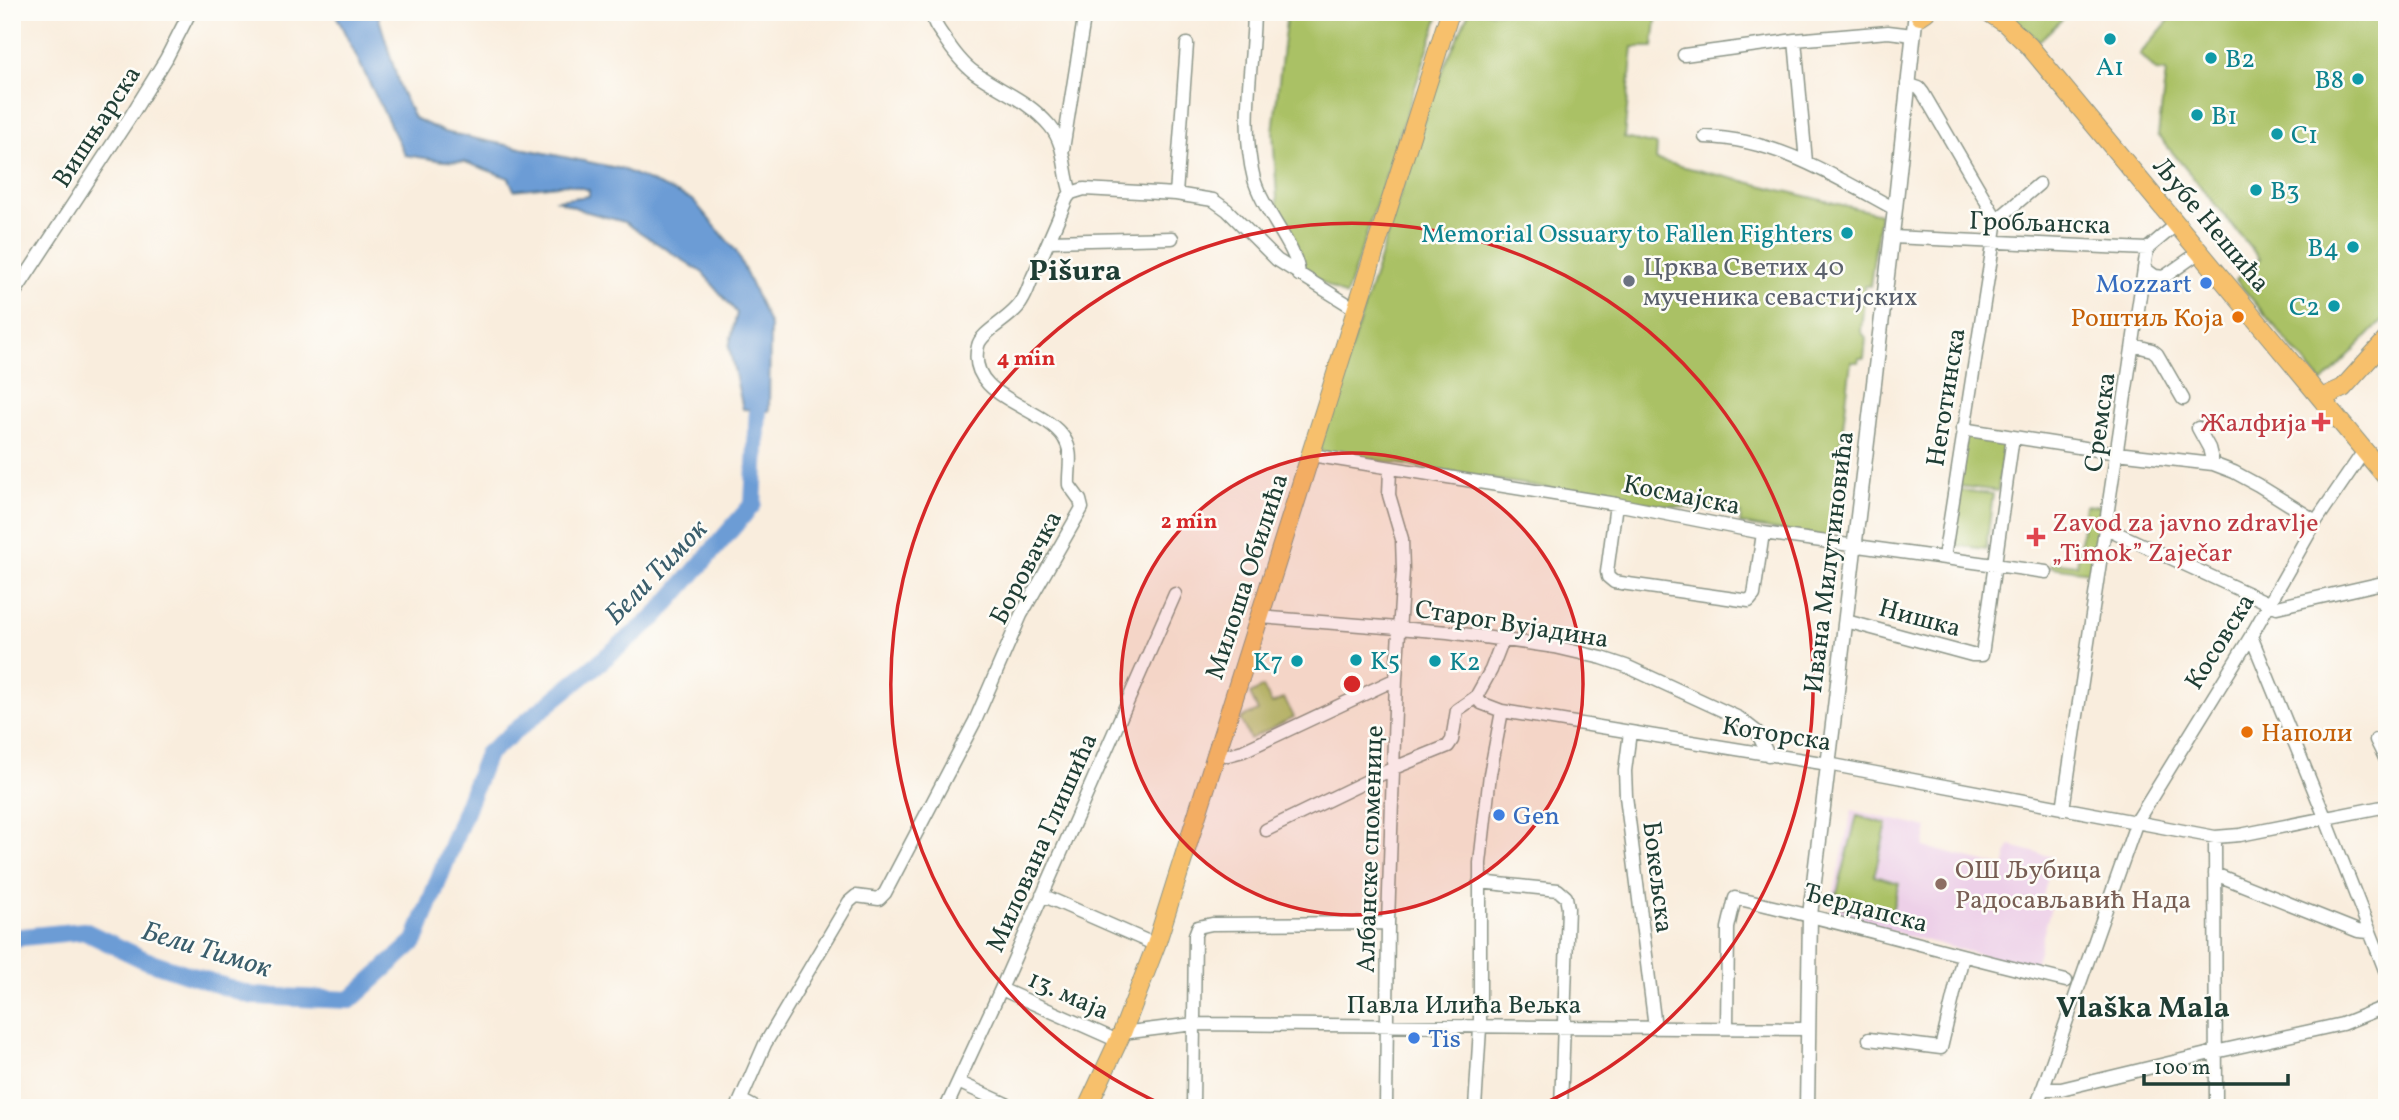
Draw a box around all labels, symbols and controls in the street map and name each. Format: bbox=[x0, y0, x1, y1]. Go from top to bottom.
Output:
marker: A1 bbox=[2102, 31, 2118, 47]
place label: B2 bbox=[2225, 42, 2255, 78]
place label: A1 bbox=[2096, 50, 2124, 86]
marker: B2 bbox=[2203, 50, 2219, 66]
street label: Вишњарска bbox=[45, 59, 151, 195]
place label: B8 bbox=[2315, 63, 2344, 99]
marker: B8 bbox=[2350, 71, 2366, 87]
place label: B1 bbox=[2211, 99, 2237, 135]
marker: B1 bbox=[2189, 107, 2205, 123]
place label: C1 bbox=[2291, 118, 2318, 154]
marker: C1 bbox=[2269, 126, 2285, 142]
street label: Љубе Нешића bbox=[2143, 150, 2278, 301]
place label: B3 bbox=[2270, 174, 2300, 210]
marker: B3 bbox=[2248, 182, 2264, 198]
street label: Гробљанска bbox=[1968, 204, 2112, 244]
place label: Memorial Ossuary to Fallen Fighters bbox=[1421, 217, 1833, 253]
marker: Memorial Ossuary to Fallen Fighters bbox=[1839, 225, 1855, 241]
place label: B4 bbox=[2307, 231, 2339, 267]
marker: B4 bbox=[2345, 239, 2361, 255]
place label: Црква Светих 40 мученика севастијских bbox=[1643, 250, 1917, 316]
district label: Pišura bbox=[1029, 251, 1121, 293]
place label: Mozzart bbox=[2095, 267, 2192, 303]
marker: Црква Светих 40 мученика севастијских bbox=[1621, 273, 1637, 289]
marker: Mozzart bbox=[2198, 275, 2214, 291]
place label: C2 bbox=[2289, 290, 2320, 326]
marker: C2 bbox=[2326, 298, 2342, 314]
place label: Роштиљ Која bbox=[2070, 301, 2224, 337]
marker: Роштиљ Која bbox=[2230, 309, 2246, 325]
street label: Неготинска bbox=[1918, 325, 1976, 469]
text: 4 min bbox=[997, 345, 1055, 374]
street label: Сремска bbox=[2076, 370, 2126, 475]
place label: Жалфија bbox=[2200, 406, 2307, 442]
marker: Жалфија bbox=[2313, 414, 2329, 430]
street label: Ивана Милутиновића bbox=[1796, 429, 1864, 695]
street label: Космајска bbox=[1620, 467, 1743, 525]
street label: Милоша Обилића bbox=[1198, 469, 1298, 684]
street label: Боровачка bbox=[982, 505, 1072, 631]
place label: Zavod za javno zdravlje „Timok” Zaječar bbox=[2052, 506, 2319, 572]
text: 2 min bbox=[1161, 508, 1217, 537]
water label: Бели Тимок bbox=[597, 511, 718, 634]
marker: Zavod za javno zdravlje „Timok” Zaječar bbox=[2026, 527, 2046, 547]
street label: Косовска bbox=[2177, 587, 2264, 697]
street label: Нишка bbox=[1874, 591, 1965, 647]
street label: Старог Вујадина bbox=[1412, 592, 1611, 658]
place label: K5 bbox=[1370, 644, 1400, 680]
place label: K7 bbox=[1253, 645, 1283, 681]
place label: K2 bbox=[1449, 645, 1481, 681]
marker: K5 bbox=[1348, 652, 1364, 668]
marker: K7 bbox=[1289, 653, 1305, 669]
marker: K2 bbox=[1427, 653, 1443, 669]
centre of rings bbox=[1340, 672, 1364, 696]
street label: Которска bbox=[1719, 709, 1834, 761]
place label: Наполи bbox=[2261, 716, 2353, 752]
street label: Албанске споменице bbox=[1349, 724, 1393, 974]
marker: Наполи bbox=[2239, 724, 2255, 740]
street label: Милована Глишића bbox=[978, 727, 1107, 958]
place label: Gen bbox=[1513, 799, 1560, 835]
marker: Gen bbox=[1491, 807, 1507, 823]
street label: Бокељска bbox=[1632, 819, 1682, 935]
place label: ОШ Љубица Радосављавић Нада bbox=[1955, 853, 2191, 919]
street label: Ђердапска bbox=[1799, 875, 1932, 943]
marker: ОШ Љубица Радосављавић Нада bbox=[1933, 876, 1949, 892]
water label: Бели Тимок bbox=[137, 912, 276, 989]
street label: 13. маја bbox=[1022, 962, 1115, 1030]
street label: Павла Илића Вељка bbox=[1347, 988, 1581, 1024]
district label: Vlaška Mala bbox=[2056, 988, 2230, 1030]
place label: Tis bbox=[1428, 1022, 1461, 1058]
marker: Tis bbox=[1406, 1030, 1422, 1046]
scale bar bbox=[2144, 1043, 2287, 1087]
text: 100 m bbox=[2154, 1054, 2211, 1083]

